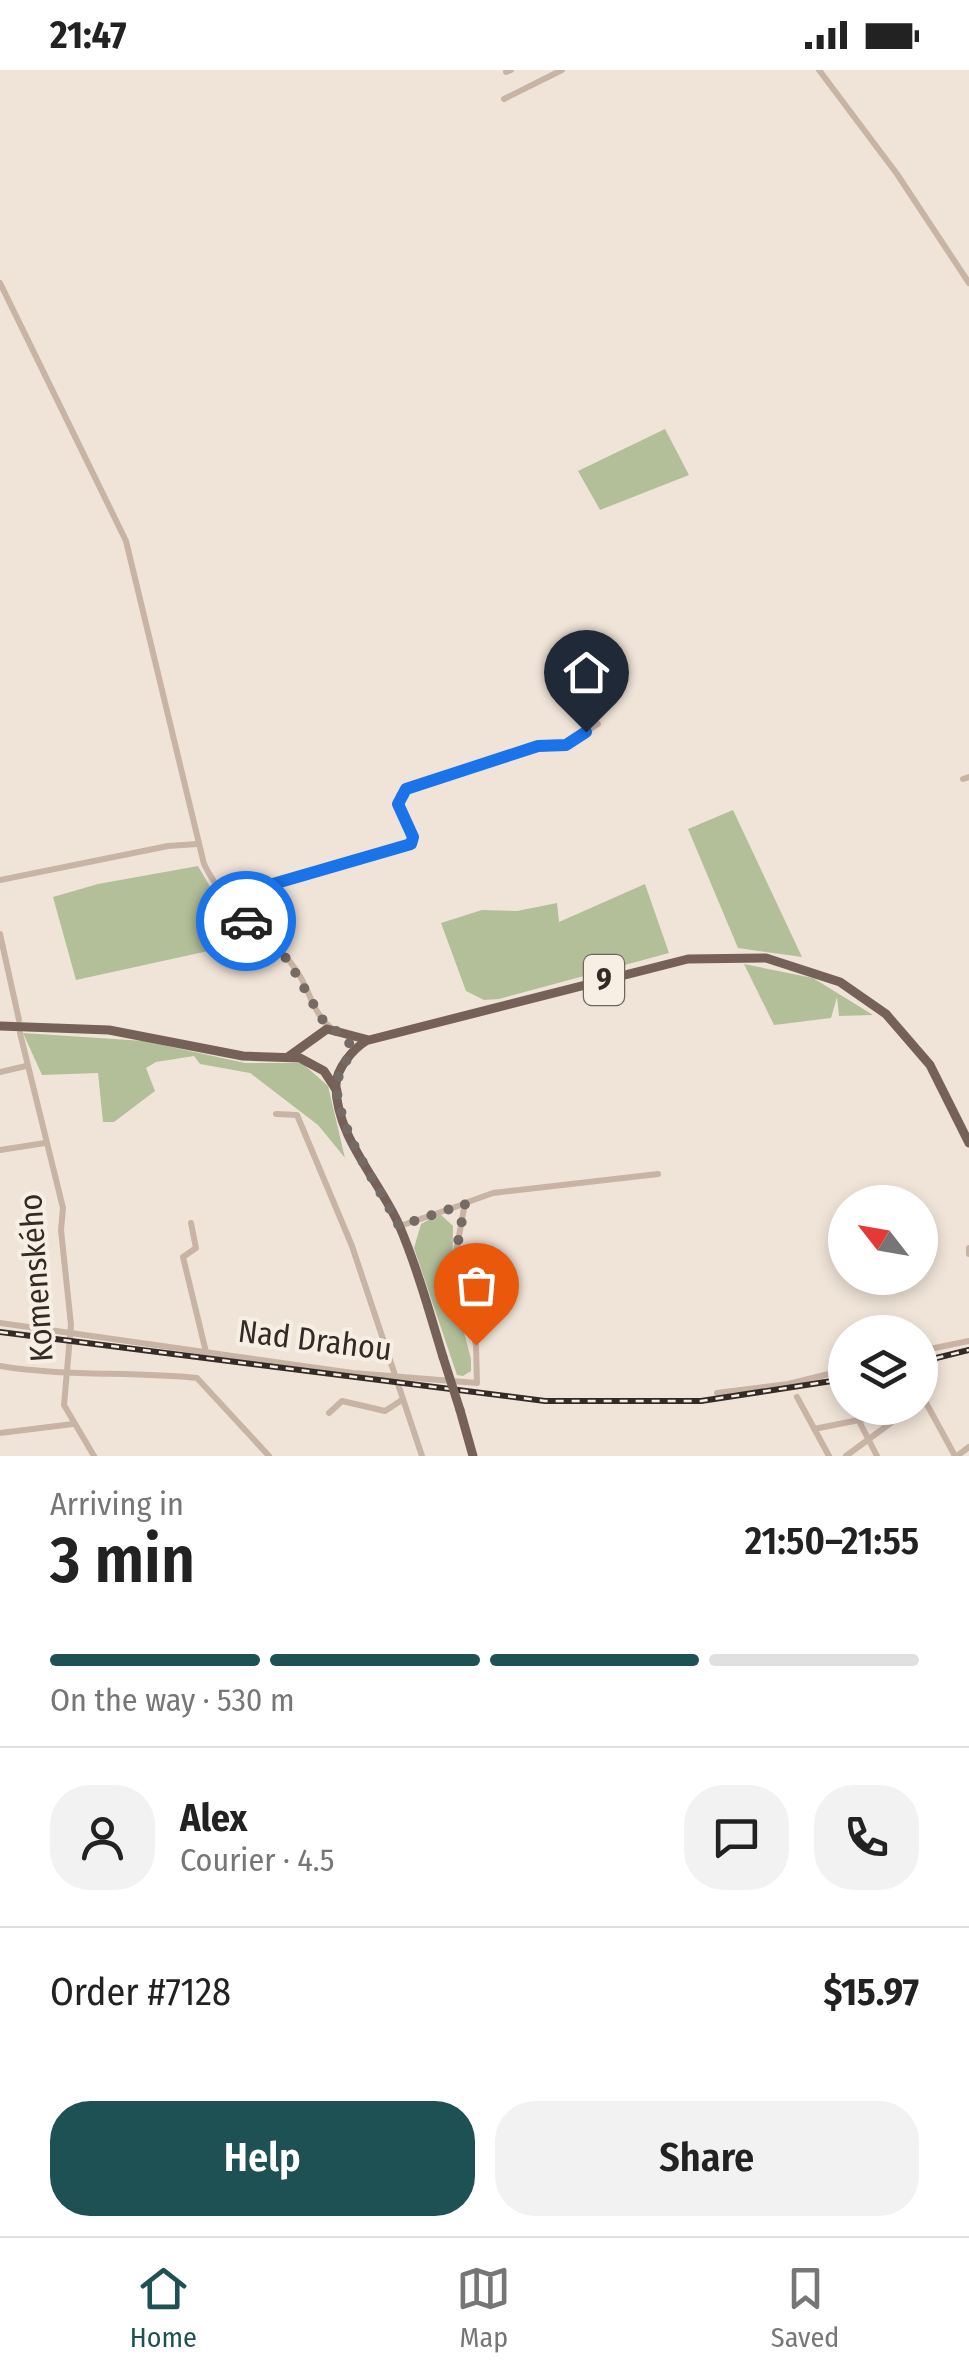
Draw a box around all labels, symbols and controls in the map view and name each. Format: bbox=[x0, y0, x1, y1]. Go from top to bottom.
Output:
text: 21:47 bbox=[50, 12, 126, 58]
pin bbox=[544, 630, 629, 733]
icon: home bbox=[559, 645, 614, 700]
courier bbox=[196, 871, 296, 971]
icon: car bbox=[219, 894, 274, 949]
road number: 9 bbox=[584, 955, 624, 1005]
north arrow bbox=[828, 1185, 938, 1295]
map controls bbox=[828, 1185, 938, 1425]
street label: Komenského bbox=[11, 1193, 61, 1363]
pin bbox=[434, 1243, 519, 1346]
icon: bag bbox=[449, 1258, 504, 1313]
street label: Nad Drahou bbox=[236, 1312, 394, 1368]
button: layers bbox=[828, 1315, 938, 1425]
text: Arriving in bbox=[50, 1485, 184, 1523]
text: 21:50–21:55 bbox=[745, 1518, 919, 1564]
text: 3 min bbox=[50, 1521, 195, 1599]
text: On the way · 530 m bbox=[50, 1681, 295, 1719]
button: person bbox=[50, 1785, 155, 1890]
button: chat bbox=[684, 1785, 789, 1890]
button: phone bbox=[814, 1785, 919, 1890]
text: Alex bbox=[180, 1795, 247, 1841]
text: Courier · 4.5 bbox=[180, 1841, 335, 1879]
text: Order #7128 bbox=[50, 1969, 231, 2015]
text: $15.97 bbox=[823, 1969, 919, 2015]
button: Help bbox=[50, 2101, 475, 2216]
button: Share bbox=[495, 2101, 919, 2216]
tab: Home bbox=[130, 2261, 197, 2354]
tab: Map bbox=[456, 2261, 511, 2354]
tab: Saved bbox=[771, 2261, 839, 2354]

